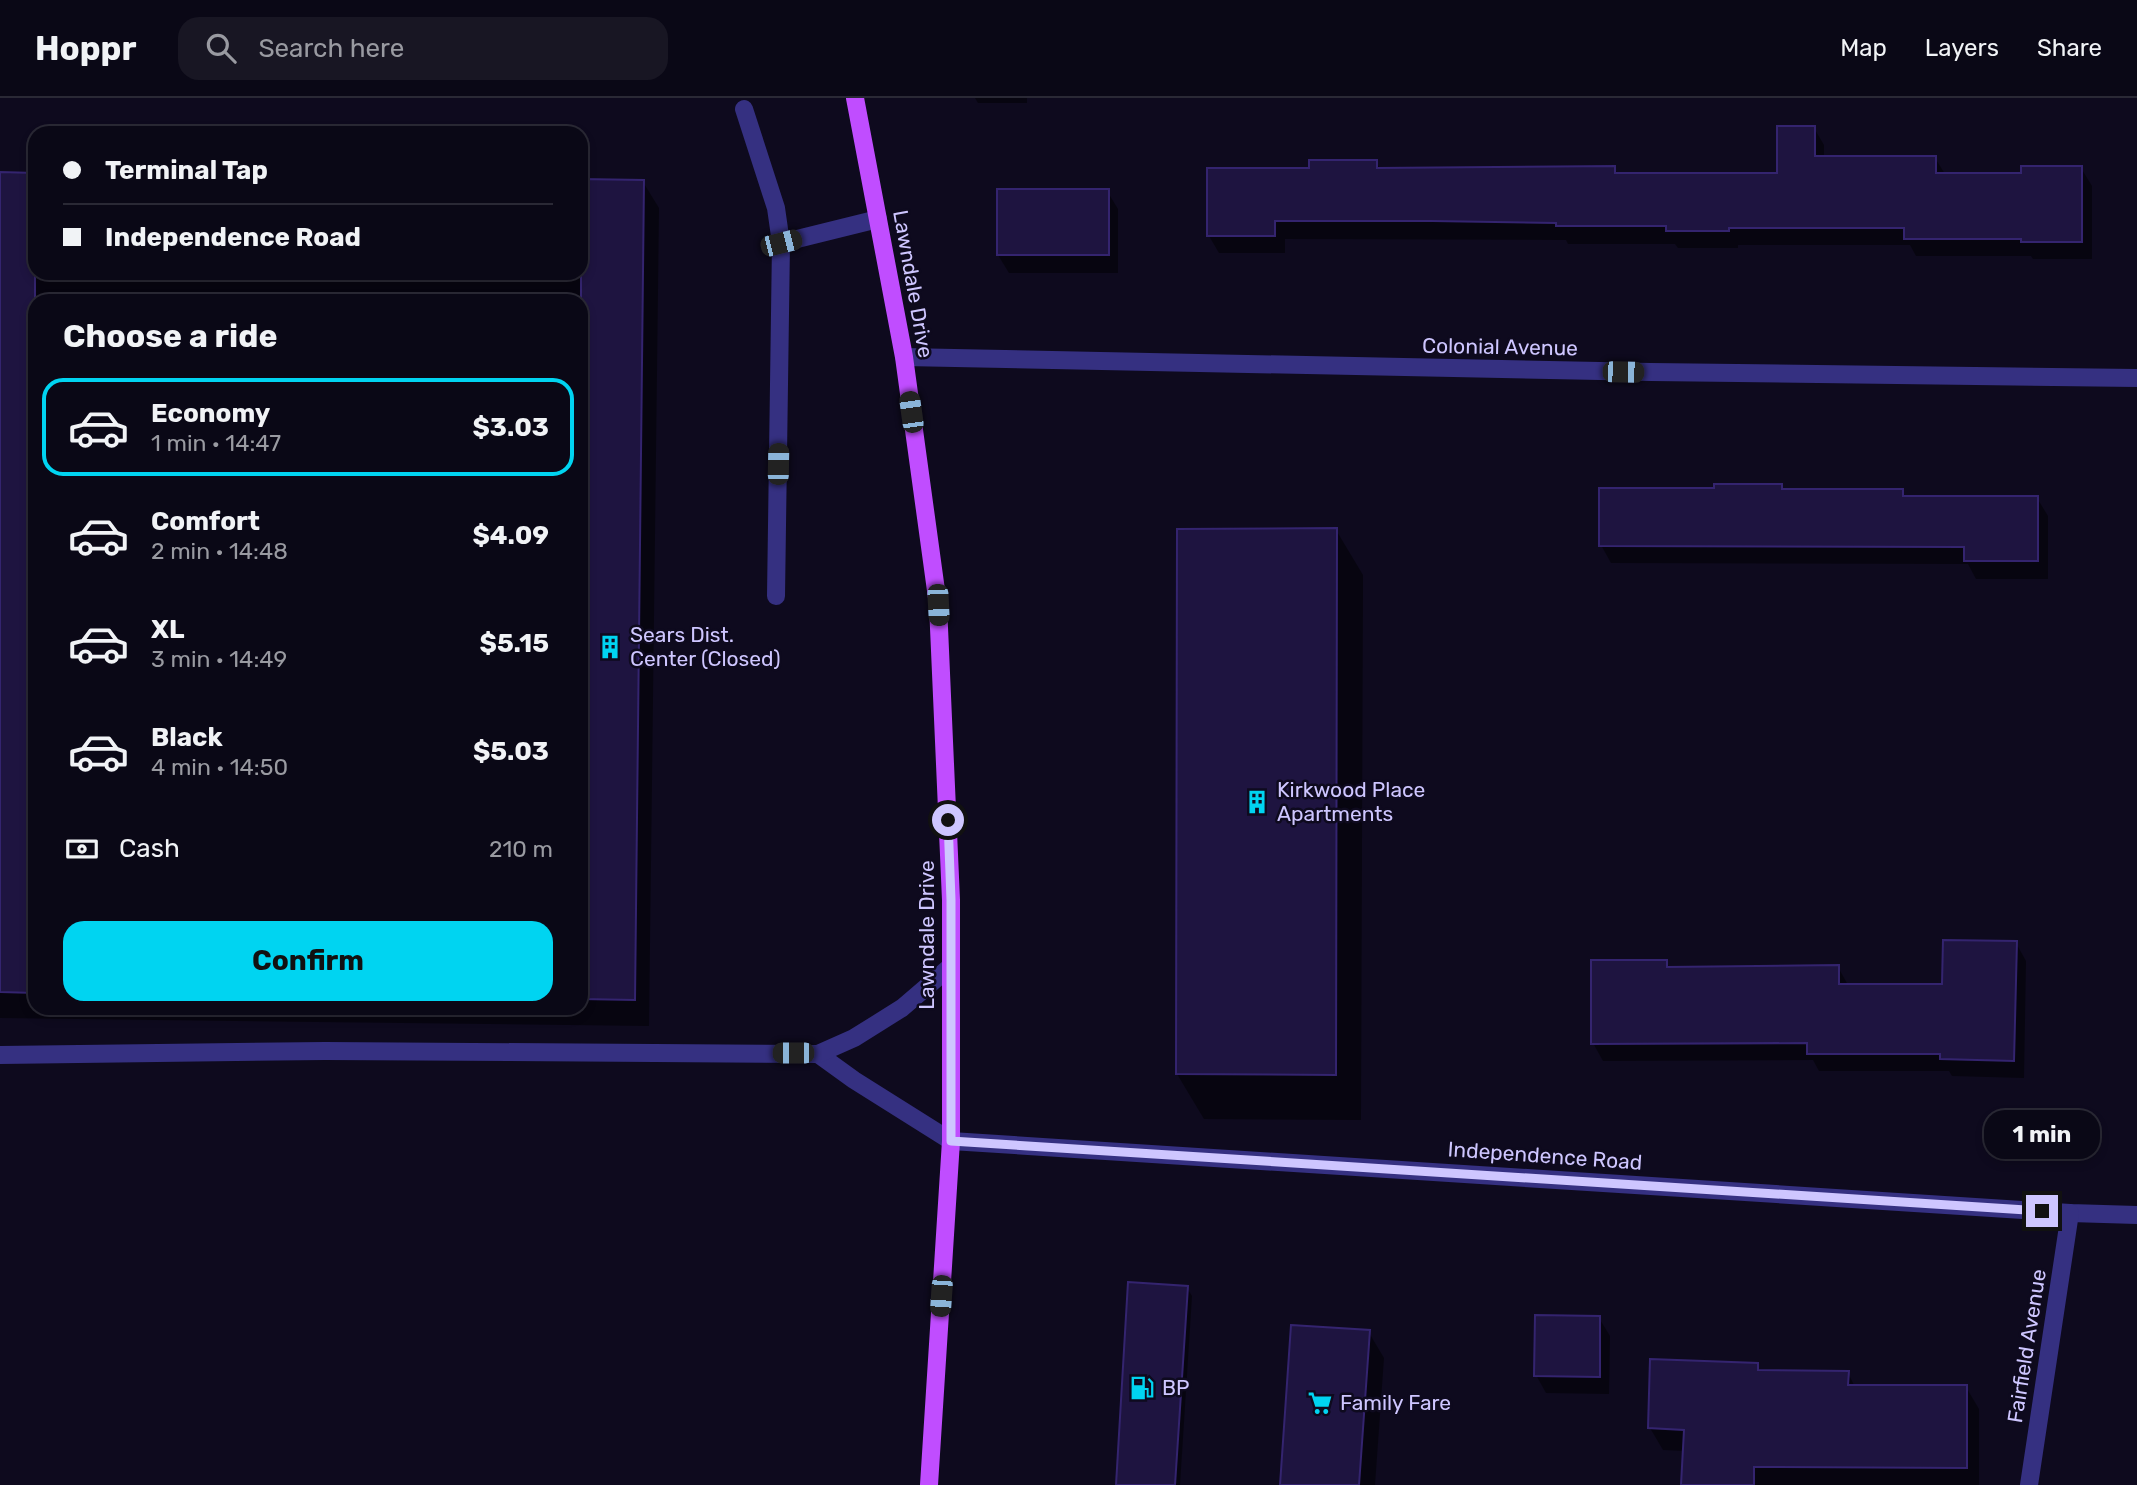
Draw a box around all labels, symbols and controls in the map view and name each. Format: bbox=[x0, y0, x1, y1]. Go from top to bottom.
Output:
search box bbox=[178, 17, 668, 80]
text: Hoppr bbox=[35, 29, 136, 68]
icon: search bbox=[202, 29, 240, 67]
text: Search here bbox=[258, 33, 404, 64]
text: Map bbox=[1840, 34, 1887, 62]
text: Layers bbox=[1925, 34, 1999, 62]
text: Share bbox=[2037, 34, 2102, 62]
text: Terminal Tap bbox=[105, 155, 268, 186]
street label: Lawndale Drive bbox=[888, 208, 939, 360]
text: Independence Road bbox=[105, 222, 361, 253]
car bbox=[759, 228, 804, 258]
text: Choose a ride bbox=[63, 317, 277, 355]
street label: Colonial Avenue bbox=[1422, 333, 1578, 360]
car bbox=[1602, 361, 1645, 383]
car bbox=[898, 390, 925, 434]
icon: car bbox=[67, 396, 130, 459]
text: Economy bbox=[151, 398, 270, 429]
text: $3.03 bbox=[472, 412, 549, 443]
text: 1 min · 14:47 bbox=[151, 429, 281, 457]
car bbox=[768, 443, 789, 485]
icon: car bbox=[67, 504, 130, 567]
text: Comfort bbox=[151, 506, 260, 537]
text: $4.09 bbox=[473, 520, 549, 551]
text: 2 min · 14:48 bbox=[151, 537, 288, 565]
car bbox=[927, 583, 950, 627]
icon: car bbox=[67, 612, 130, 675]
text: XL bbox=[151, 614, 184, 645]
place label: Sears Dist. Center (Closed) bbox=[630, 622, 781, 671]
text: $5.15 bbox=[480, 628, 549, 659]
building icon: Sears Dist. Center (Closed) bbox=[596, 633, 624, 661]
text: 3 min · 14:49 bbox=[151, 645, 287, 673]
icon: car bbox=[67, 720, 130, 783]
text: Black bbox=[151, 722, 223, 753]
text: $5.03 bbox=[473, 736, 549, 767]
text: 4 min · 14:50 bbox=[151, 753, 288, 781]
place label: Kirkwood Place Apartments bbox=[1277, 777, 1425, 826]
building icon: Kirkwood Place Apartments bbox=[1243, 788, 1271, 816]
route start bbox=[932, 804, 964, 836]
icon: cash bbox=[63, 830, 101, 868]
text: Cash bbox=[119, 833, 180, 864]
text: 210 m bbox=[489, 835, 553, 863]
street label: Lawndale Drive bbox=[914, 860, 939, 1010]
button: Confirm bbox=[63, 921, 553, 1001]
car bbox=[773, 1043, 815, 1064]
callout: 1 min bbox=[1984, 1110, 2100, 1158]
text: 1 min bbox=[2013, 1120, 2071, 1148]
street label: Independence Road bbox=[1447, 1136, 1643, 1175]
route end bbox=[2026, 1195, 2058, 1227]
street label: Fairfield Avenue bbox=[2002, 1267, 2051, 1425]
car bbox=[930, 1274, 953, 1318]
fuel station icon: BP bbox=[1128, 1374, 1156, 1402]
place label: BP bbox=[1162, 1375, 1190, 1400]
supermarket icon: Family Fare bbox=[1306, 1389, 1334, 1417]
place label: Family Fare bbox=[1340, 1390, 1451, 1415]

